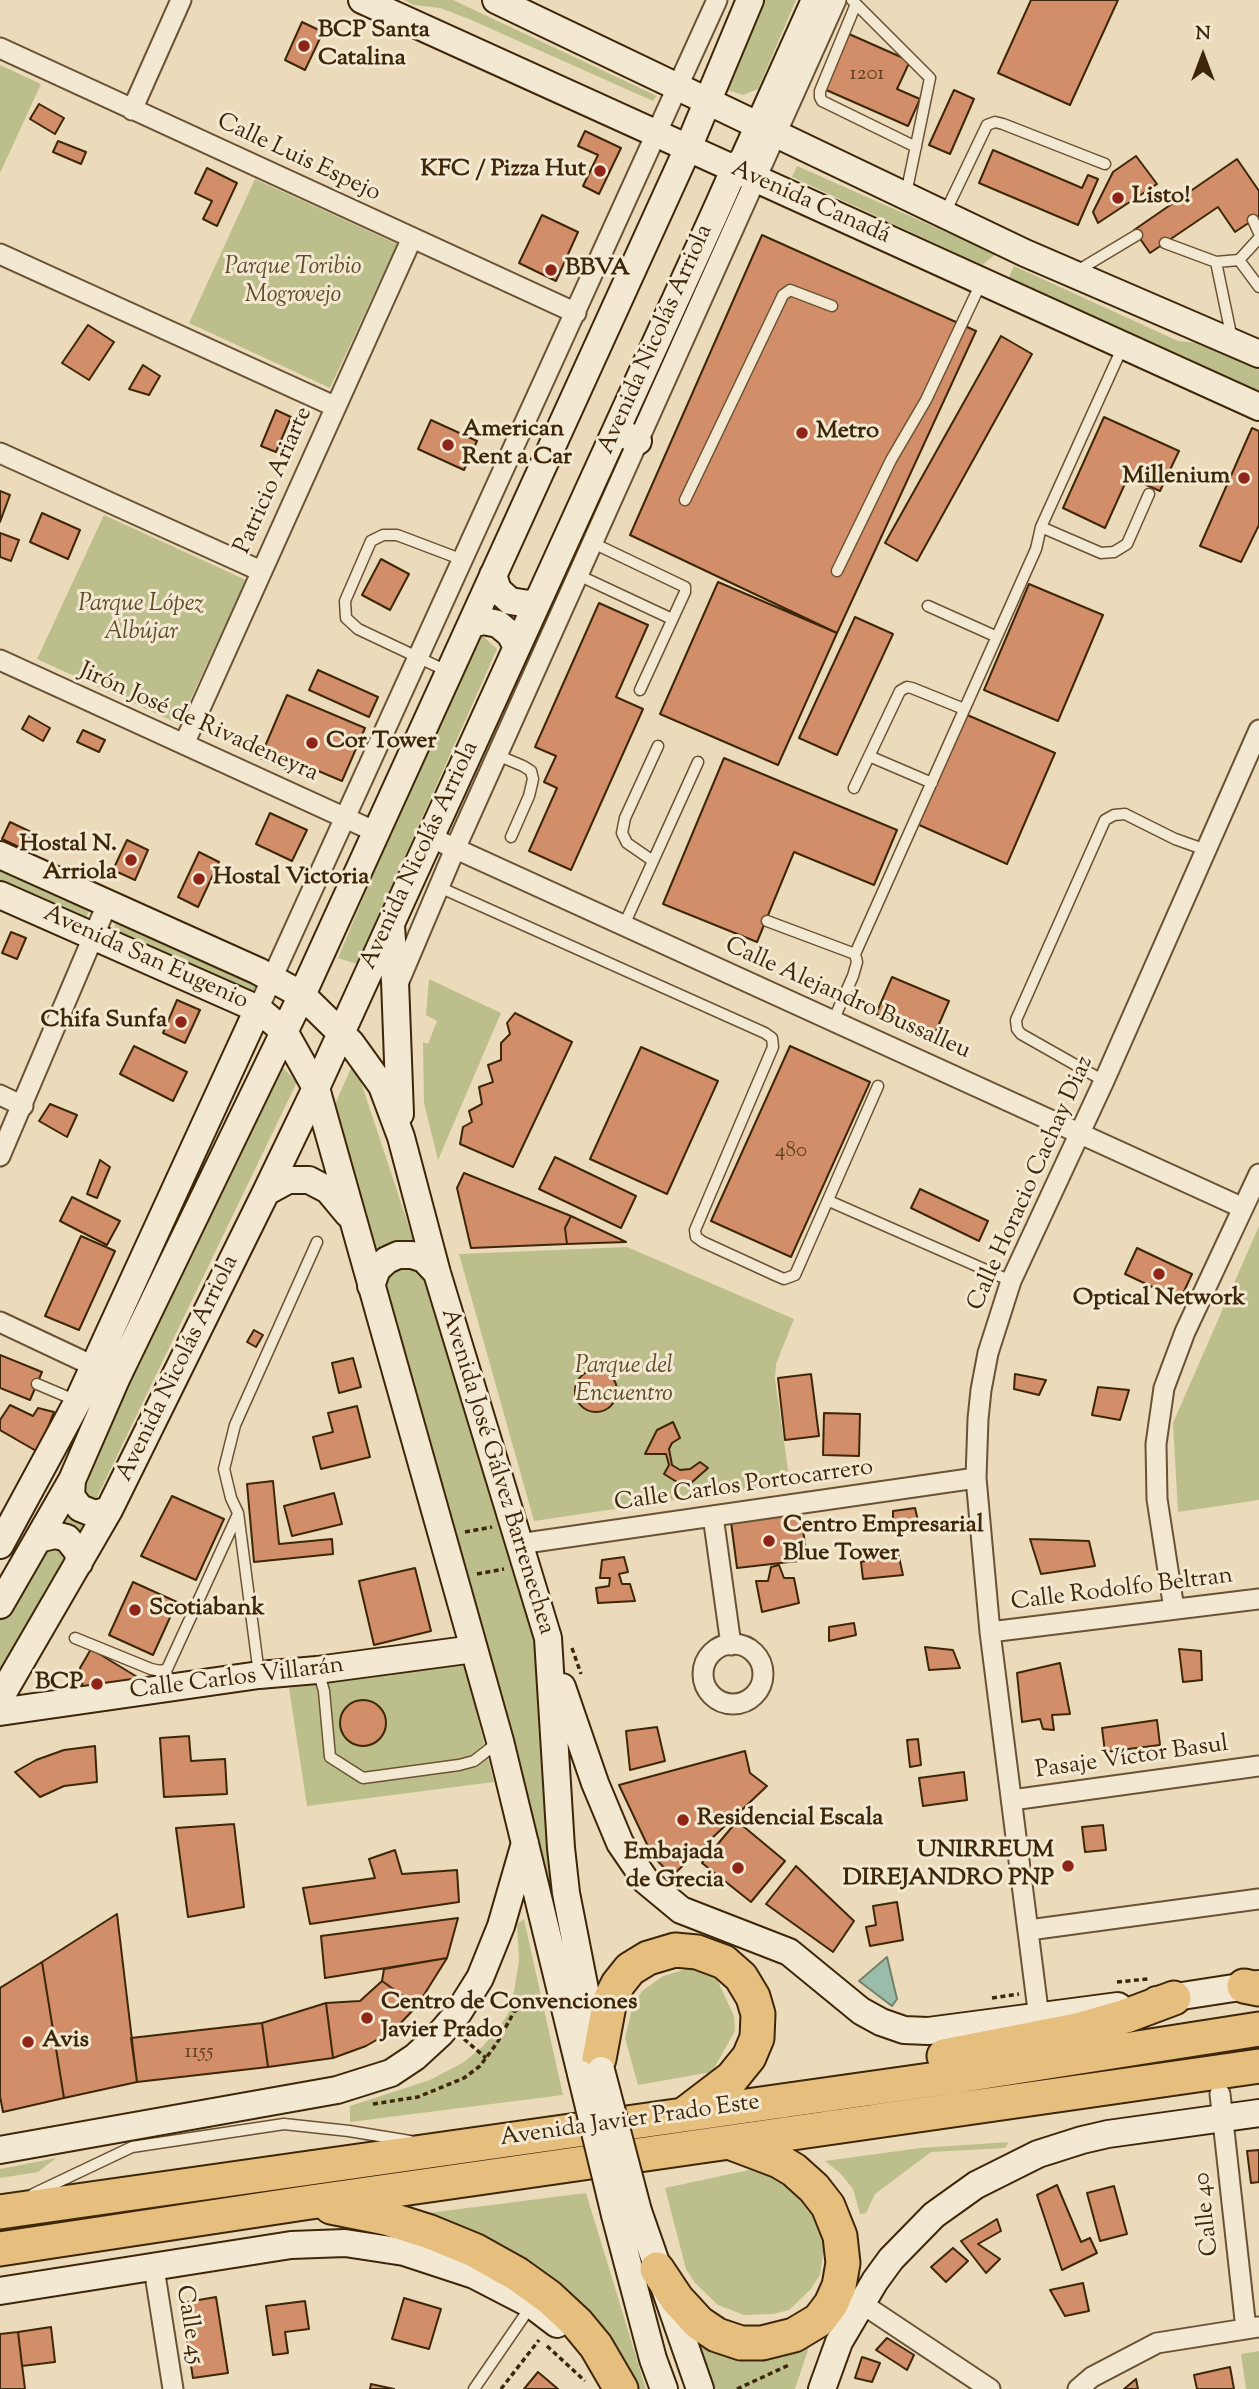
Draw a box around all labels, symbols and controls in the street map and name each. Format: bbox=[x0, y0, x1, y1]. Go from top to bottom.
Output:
place label: BCP Santa Catalina bbox=[318, 18, 430, 74]
north arrow bbox=[1168, 21, 1238, 91]
text: N bbox=[1195, 21, 1211, 48]
marker: BCP Santa Catalina bbox=[296, 38, 312, 54]
house number: 1201 bbox=[849, 62, 885, 88]
street label: Calle Luis Espejo bbox=[212, 108, 384, 210]
street label: Avenida Canadá bbox=[726, 156, 894, 252]
place label: KFC / Pizza Hut bbox=[420, 157, 586, 185]
marker: KFC / Pizza Hut bbox=[592, 163, 608, 179]
place label: Listo! bbox=[1132, 184, 1191, 212]
marker: Listo! bbox=[1110, 190, 1126, 206]
street label: Avenida Nicolás Arriola bbox=[593, 221, 721, 459]
park label: Parque Toribio Mogrovejo bbox=[225, 255, 361, 311]
place label: BBVA bbox=[565, 256, 630, 284]
marker: BBVA bbox=[543, 262, 559, 278]
street label: Patricio Ariarte bbox=[230, 403, 320, 559]
place label: American Rent a Car bbox=[462, 417, 572, 473]
place label: Metro bbox=[816, 419, 879, 447]
marker: Metro bbox=[794, 425, 810, 441]
marker: American Rent a Car bbox=[440, 437, 456, 453]
place label: Millenium bbox=[1122, 464, 1230, 492]
marker: Millenium bbox=[1236, 470, 1252, 486]
park label: Parque López Albújar bbox=[78, 592, 204, 648]
street label: Jirón José de Rivadeneyra bbox=[74, 658, 322, 790]
place label: Cor Tower bbox=[326, 729, 437, 757]
marker: Cor Tower bbox=[304, 735, 320, 751]
street label: Avenida Nicolás Arriola bbox=[356, 737, 486, 975]
place label: Hostal N. Arriola bbox=[20, 832, 117, 888]
marker: Hostal N. Arriola bbox=[123, 852, 139, 868]
place label: Hostal Victoria bbox=[213, 865, 369, 893]
marker: Hostal Victoria bbox=[191, 871, 207, 887]
street label: Avenida San Eugenio bbox=[38, 901, 252, 1017]
street label: Calle Alejandro Bussalleu bbox=[720, 933, 974, 1067]
place label: Chifa Sunfa bbox=[41, 1008, 167, 1036]
marker: Chifa Sunfa bbox=[173, 1014, 189, 1030]
street label: Calle Horacio Cachay Diaz bbox=[963, 1052, 1101, 1316]
house number: 480 bbox=[775, 1139, 807, 1165]
street label: Avenida Nicolás Arriola bbox=[112, 1251, 246, 1487]
marker: Optical Network bbox=[1151, 1266, 1167, 1282]
place label: Optical Network bbox=[1073, 1286, 1245, 1314]
street label: Avenida José Gálvez Barrenechea bbox=[433, 1306, 559, 1638]
park label: Parque del Encuentro bbox=[575, 1354, 673, 1410]
street label: Calle Carlos Portocarrero bbox=[613, 1455, 875, 1519]
place label: Centro Empresarial Blue Tower bbox=[783, 1513, 984, 1569]
marker: Centro Empresarial Blue Tower bbox=[761, 1533, 777, 1549]
street label: Calle Rodolfo Beltran bbox=[1009, 1563, 1235, 1619]
place label: Scotiabank bbox=[149, 1596, 264, 1624]
marker: Scotiabank bbox=[127, 1602, 143, 1618]
street label: Calle Carlos Villarán bbox=[128, 1653, 346, 1707]
place label: BCP bbox=[35, 1670, 83, 1698]
marker: BCP bbox=[89, 1676, 105, 1692]
street label: Pasaje Víctor Basul bbox=[1034, 1731, 1230, 1787]
place label: Residencial Escala bbox=[697, 1806, 883, 1834]
marker: Residencial Escala bbox=[675, 1812, 691, 1828]
place label: UNIRREUM DIREJANDRO PNP bbox=[843, 1838, 1054, 1894]
place label: Embajada de Grecia bbox=[624, 1840, 724, 1896]
marker: UNIRREUM DIREJANDRO PNP bbox=[1060, 1858, 1076, 1874]
marker: Embajada de Grecia bbox=[730, 1860, 746, 1876]
place label: Centro de Convenciones Javier Prado bbox=[381, 1990, 637, 2046]
marker: Centro de Convenciones Javier Prado bbox=[359, 2010, 375, 2026]
place label: Avis bbox=[42, 2028, 89, 2056]
marker: Avis bbox=[20, 2034, 36, 2050]
house number: 1155 bbox=[185, 2040, 213, 2066]
street label: Avenida Javier Prado Este bbox=[498, 2090, 762, 2154]
street label: Calle 40 bbox=[1189, 2171, 1227, 2257]
street label: Calle 45 bbox=[168, 2283, 208, 2367]

